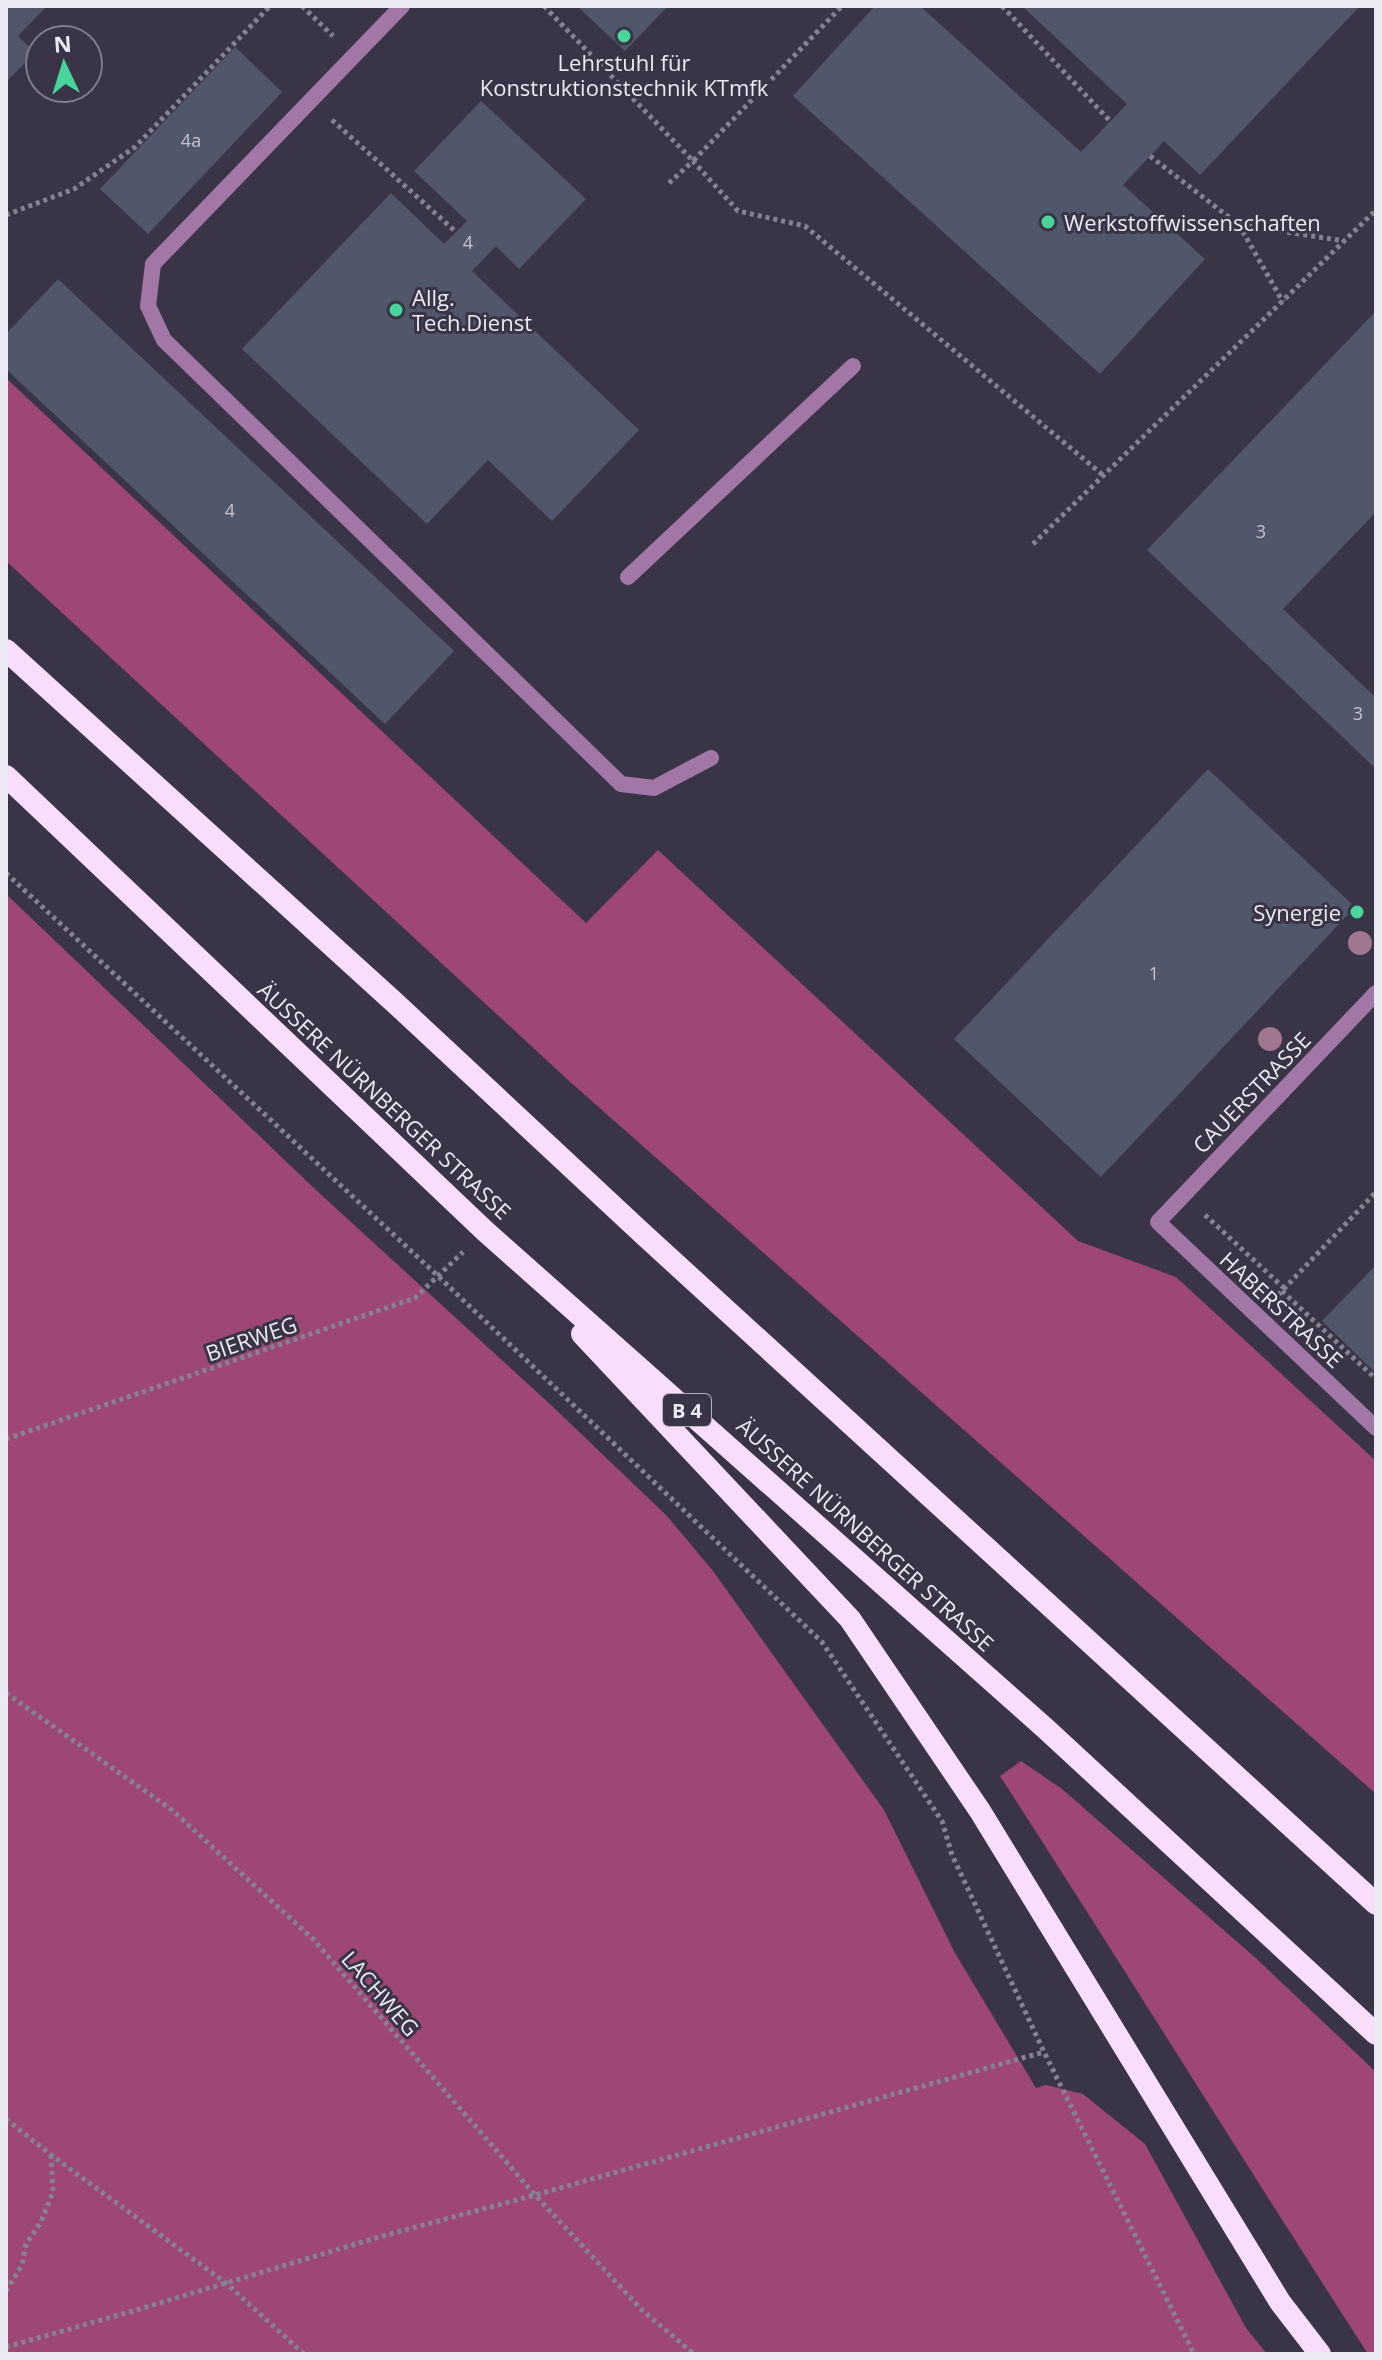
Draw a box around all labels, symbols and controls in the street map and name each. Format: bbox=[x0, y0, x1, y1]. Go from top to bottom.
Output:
north arrow bbox=[24, 24, 104, 104]
text: N bbox=[53, 27, 73, 59]
marker: Lehrstuhl für Konstruktionstechnik KTmfk bbox=[615, 27, 633, 45]
place label: Lehrstuhl für Konstruktionstechnik KTmfk bbox=[480, 47, 769, 102]
house number: 4a bbox=[181, 128, 201, 152]
place label: Werkstoffwissenschaften bbox=[1064, 207, 1321, 237]
marker: Werkstoffwissenschaften bbox=[1039, 213, 1057, 231]
house number: 4 bbox=[463, 230, 473, 254]
place label: Allg. Tech.Dienst bbox=[412, 282, 532, 337]
marker: Allg. Tech.Dienst bbox=[387, 301, 405, 319]
house number: 4 bbox=[225, 498, 235, 522]
house number: 3 bbox=[1256, 519, 1266, 543]
house number: 3 bbox=[1353, 701, 1363, 725]
place label: Synergie bbox=[1253, 897, 1341, 927]
marker: Synergie bbox=[1348, 903, 1366, 921]
house number: 1 bbox=[1149, 961, 1159, 985]
street label: ÄUSSERE NÜRNBERGER STRASSE bbox=[252, 974, 518, 1226]
street label: CAUERSTRASSE bbox=[1185, 1025, 1317, 1159]
street label: HABERSTRASSE bbox=[1214, 1244, 1350, 1374]
street label: BIERWEG bbox=[201, 1308, 301, 1368]
road number: B 4 bbox=[663, 1394, 711, 1426]
street label: ÄUSSERE NÜRNBERGER STRASSE bbox=[731, 1410, 1001, 1658]
street label: LACHWEG bbox=[336, 1944, 426, 2042]

